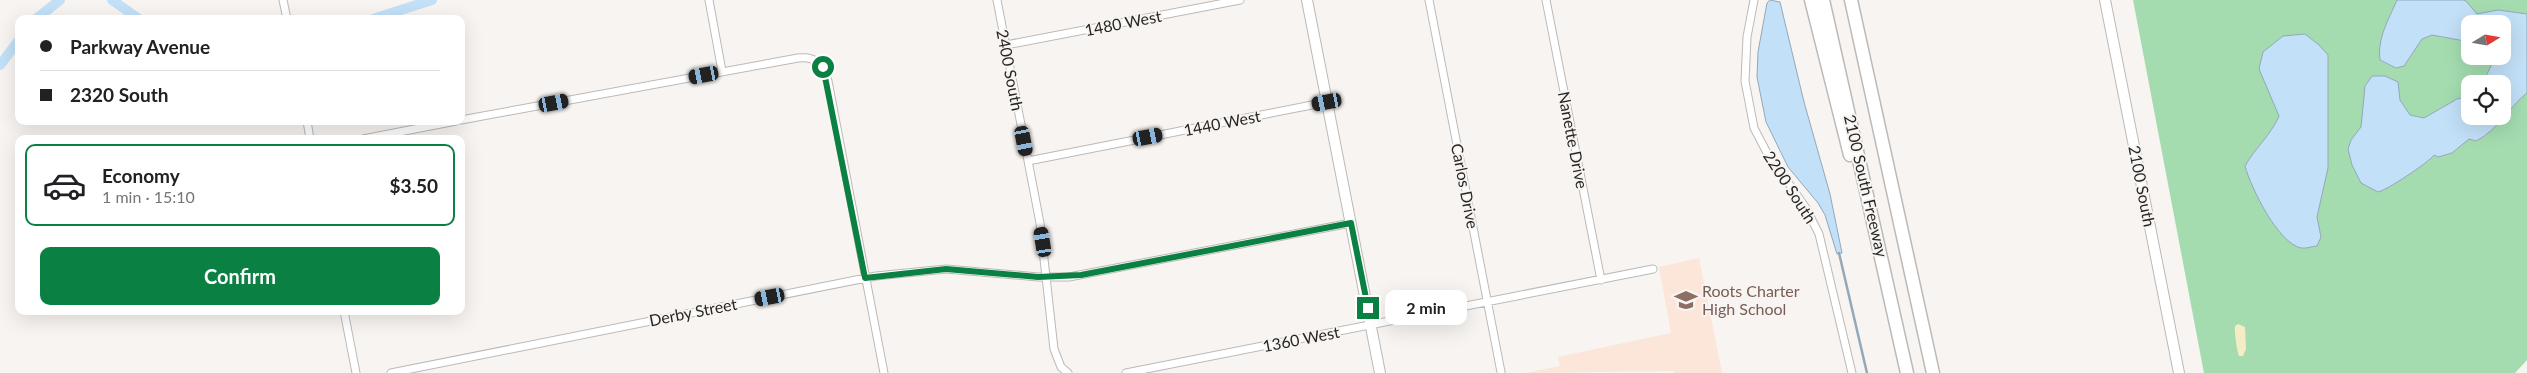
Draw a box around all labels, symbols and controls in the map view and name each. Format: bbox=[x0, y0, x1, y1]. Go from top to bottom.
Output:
street label: 1480 West bbox=[1083, 6, 1163, 39]
north arrow bbox=[2461, 15, 2511, 65]
map controls bbox=[2461, 15, 2511, 125]
street label: 2400 South bbox=[993, 28, 1028, 112]
text: Parkway Avenue bbox=[70, 35, 210, 58]
route start bbox=[812, 56, 834, 78]
car bbox=[687, 65, 720, 85]
button: locate bbox=[2461, 75, 2511, 125]
text: 2320 South bbox=[70, 83, 169, 106]
street label: Nanette Drive bbox=[1555, 90, 1592, 190]
car bbox=[1310, 92, 1343, 112]
car bbox=[537, 93, 570, 113]
street label: 1440 West bbox=[1182, 106, 1262, 139]
street label: 2100 South Freeway bbox=[1841, 113, 1892, 260]
car bbox=[1013, 125, 1034, 157]
car bbox=[1131, 127, 1164, 147]
street label: Carlos Drive bbox=[1448, 142, 1483, 230]
street label: 2100 South bbox=[2125, 144, 2160, 228]
street label: 2200 South bbox=[1760, 147, 1821, 227]
icon: car bbox=[42, 163, 87, 208]
text: Economy bbox=[102, 164, 180, 187]
text: $3.50 bbox=[389, 174, 438, 197]
text: 1 min · 15:10 bbox=[102, 187, 195, 206]
car bbox=[1033, 226, 1052, 258]
button: Confirm bbox=[40, 247, 440, 305]
place label: Roots Charter High School bbox=[1702, 281, 1800, 318]
car bbox=[753, 287, 786, 307]
school or university icon: Roots Charter High School bbox=[1673, 287, 1699, 313]
callout: 2 min bbox=[1386, 290, 1468, 326]
street label: Derby Street bbox=[647, 294, 739, 329]
route end bbox=[1357, 297, 1379, 319]
text: 2 min bbox=[1406, 298, 1446, 317]
street label: 1360 West bbox=[1261, 322, 1341, 355]

